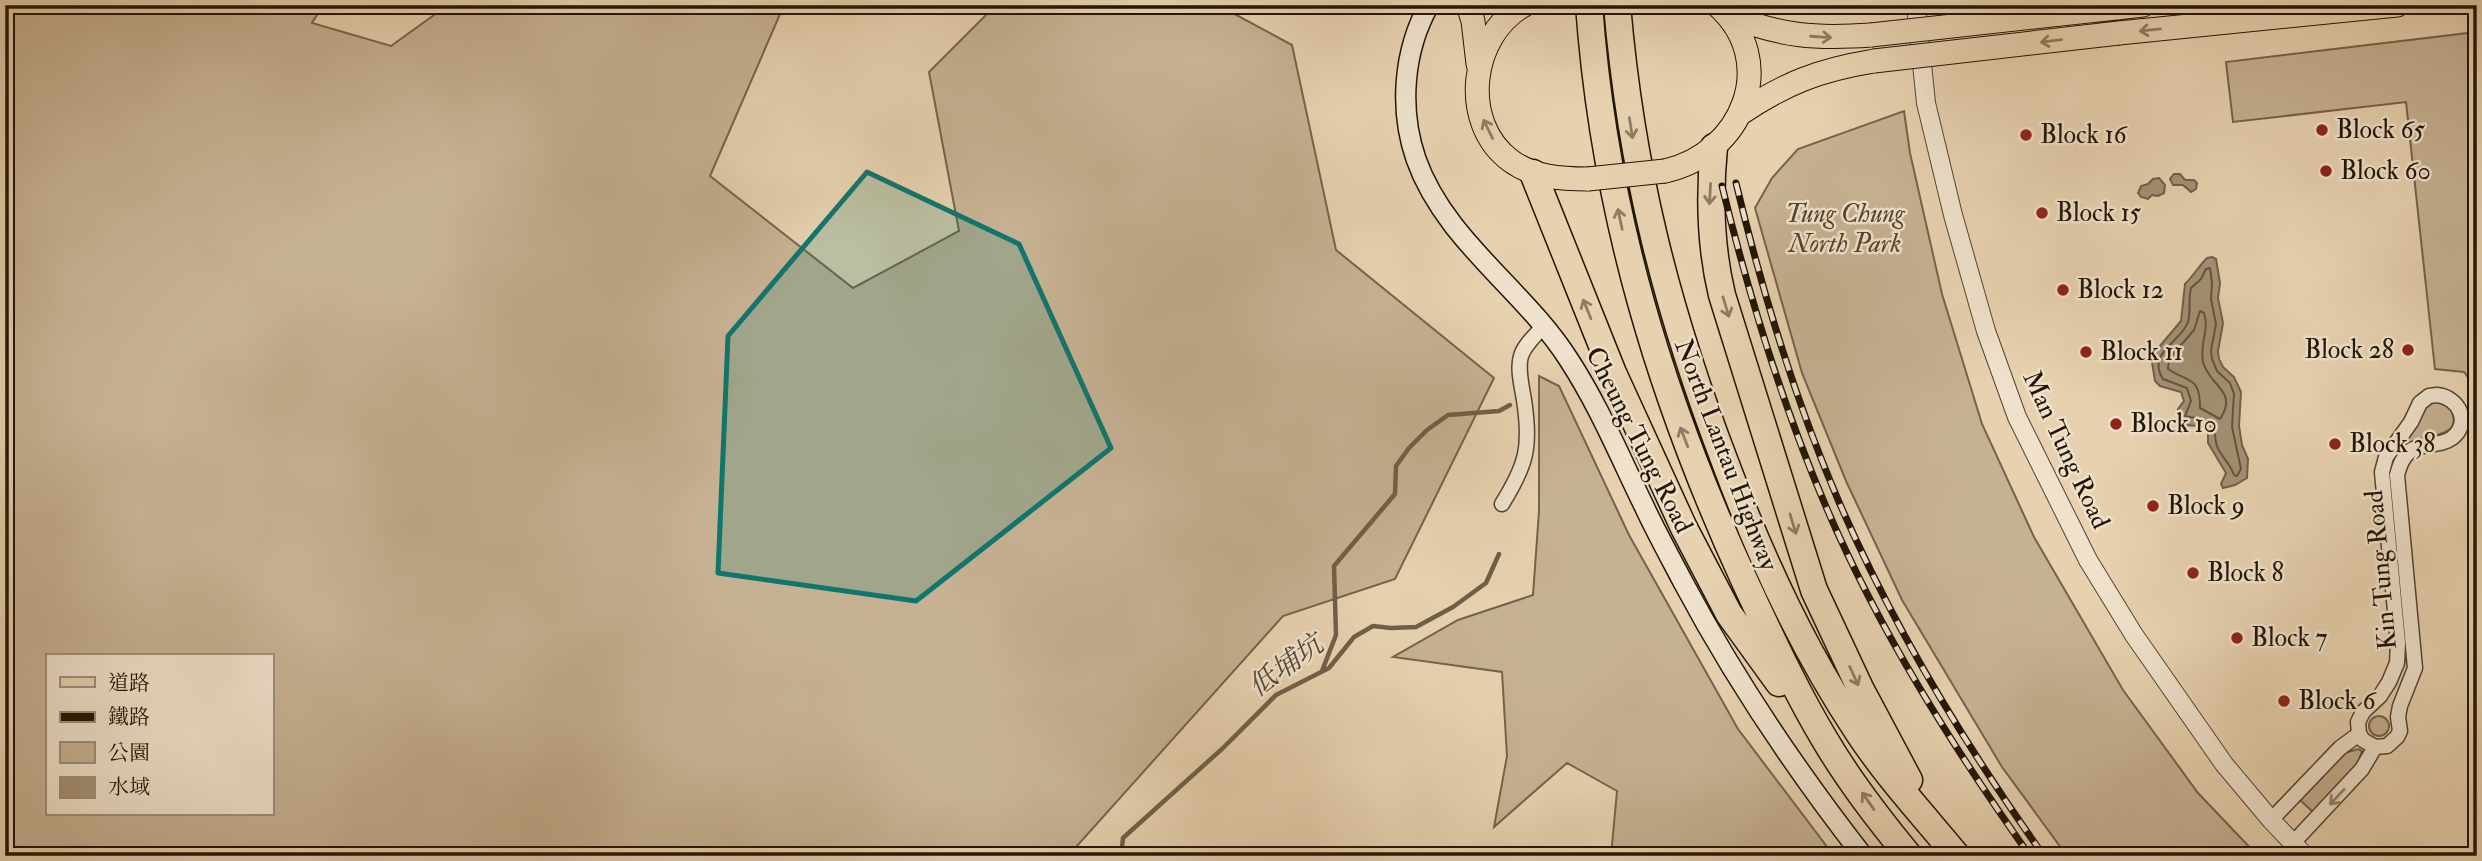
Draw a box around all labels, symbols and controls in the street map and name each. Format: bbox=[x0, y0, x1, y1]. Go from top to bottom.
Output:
one-way arrow bbox=[2139, 23, 2162, 36]
one-way arrow bbox=[1809, 31, 1832, 44]
one-way arrow bbox=[2040, 34, 2063, 47]
place label: Block 65 bbox=[2336, 114, 2425, 146]
one-way arrow bbox=[1625, 117, 1638, 139]
one-way arrow bbox=[1481, 119, 1495, 140]
place label: Block 16 bbox=[2040, 119, 2129, 151]
marker: Block 65 bbox=[2314, 122, 2330, 138]
marker: Block 16 bbox=[2018, 127, 2034, 143]
place label: Block 60 bbox=[2340, 155, 2431, 187]
marker: Block 60 bbox=[2318, 163, 2334, 179]
one-way arrow bbox=[1704, 182, 1717, 205]
place label: Block 15 bbox=[2056, 197, 2142, 229]
park label: Tung Chung North Park bbox=[1785, 198, 1906, 260]
marker: Block 15 bbox=[2034, 205, 2050, 221]
one-way arrow bbox=[1612, 208, 1626, 231]
place label: Block 12 bbox=[2077, 274, 2164, 306]
marker: Block 12 bbox=[2055, 282, 2071, 298]
one-way arrow bbox=[1720, 296, 1733, 318]
one-way arrow bbox=[1580, 299, 1593, 321]
place label: Block 28 bbox=[2304, 334, 2394, 366]
street label: North Lantau Highway bbox=[1667, 335, 1785, 576]
place label: Block 11 bbox=[2100, 336, 2183, 368]
street label: Cheung Tung Road bbox=[1578, 342, 1700, 539]
marker: Block 28 bbox=[2400, 342, 2416, 358]
marker: Block 11 bbox=[2078, 344, 2094, 360]
street label: Man Tung Road bbox=[2015, 366, 2117, 534]
place label: Block 10 bbox=[2130, 408, 2217, 440]
marker: Block 10 bbox=[2108, 416, 2124, 432]
one-way arrow bbox=[1677, 427, 1690, 448]
place label: Block 38 bbox=[2349, 428, 2436, 460]
marker: Block 38 bbox=[2327, 436, 2343, 452]
street label: Kin Tung Road bbox=[2358, 489, 2404, 651]
place label: Block 9 bbox=[2167, 490, 2245, 522]
marker: Block 9 bbox=[2145, 498, 2161, 514]
one-way arrow bbox=[1787, 513, 1800, 535]
place label: Block 8 bbox=[2207, 557, 2284, 589]
marker: Block 8 bbox=[2185, 565, 2201, 581]
place label: Block 7 bbox=[2251, 622, 2327, 654]
water label: 低埔坑 bbox=[1242, 625, 1333, 705]
marker: Block 7 bbox=[2229, 630, 2245, 646]
legend bbox=[46, 654, 273, 816]
one-way arrow bbox=[1848, 665, 1861, 686]
text: 道路 bbox=[108, 670, 150, 697]
place label: Block 6 bbox=[2298, 685, 2377, 717]
marker: Block 6 bbox=[2276, 693, 2292, 709]
text: 鐵路 bbox=[108, 704, 150, 731]
text: 公園 bbox=[108, 740, 150, 767]
text: 水域 bbox=[108, 774, 150, 801]
one-way arrow bbox=[2328, 788, 2345, 805]
one-way arrow bbox=[1861, 792, 1875, 811]

